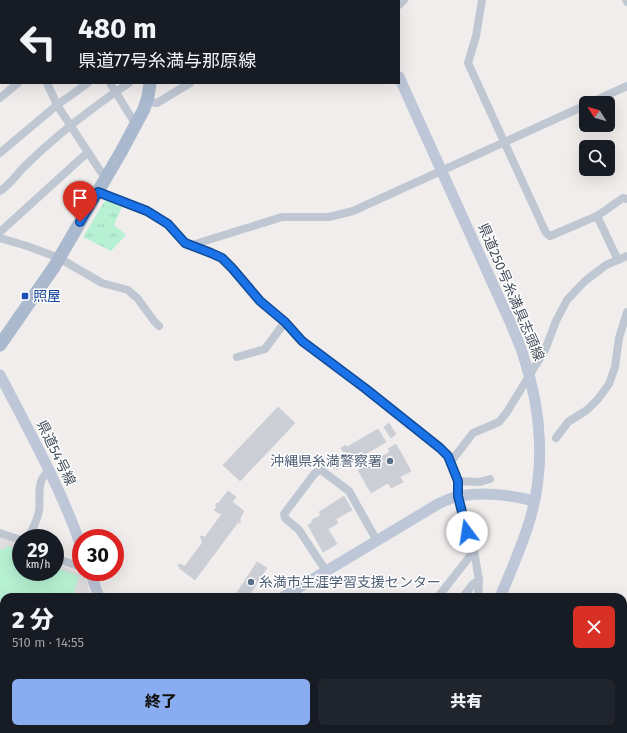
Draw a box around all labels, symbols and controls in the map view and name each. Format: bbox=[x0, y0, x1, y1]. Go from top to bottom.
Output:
text: 480 m bbox=[78, 12, 157, 45]
icon: left bbox=[12, 16, 64, 68]
text: 県道77号糸満与那原線 bbox=[78, 50, 256, 72]
north arrow bbox=[579, 96, 615, 132]
map controls bbox=[579, 96, 615, 176]
button: search bbox=[579, 140, 615, 176]
pin bbox=[63, 181, 97, 222]
icon: arrive bbox=[69, 187, 91, 209]
street label: 県道250号糸満具志頭線 bbox=[474, 221, 548, 363]
place label: 照屋 bbox=[33, 288, 61, 305]
marker: 照屋 bbox=[20, 291, 30, 301]
street label: 県道54号線 bbox=[33, 418, 79, 488]
place label: 沖縄県糸満警察署 bbox=[270, 453, 382, 470]
marker: 沖縄県糸満警察署 bbox=[385, 456, 395, 466]
position arrow bbox=[446, 511, 488, 553]
speed limit sign: 30 bbox=[72, 529, 124, 581]
text: 29 bbox=[27, 538, 49, 562]
text: km/h bbox=[26, 559, 50, 571]
place label: 糸満市生涯学習支援センター bbox=[259, 574, 441, 591]
marker: 糸満市生涯学習支援センター bbox=[246, 577, 256, 587]
text: 2 分 bbox=[12, 606, 54, 634]
button: close bbox=[573, 606, 615, 648]
text: 510 m · 14:55 bbox=[12, 635, 84, 650]
button: 終了 bbox=[12, 679, 310, 725]
button: 共有 bbox=[318, 679, 615, 725]

